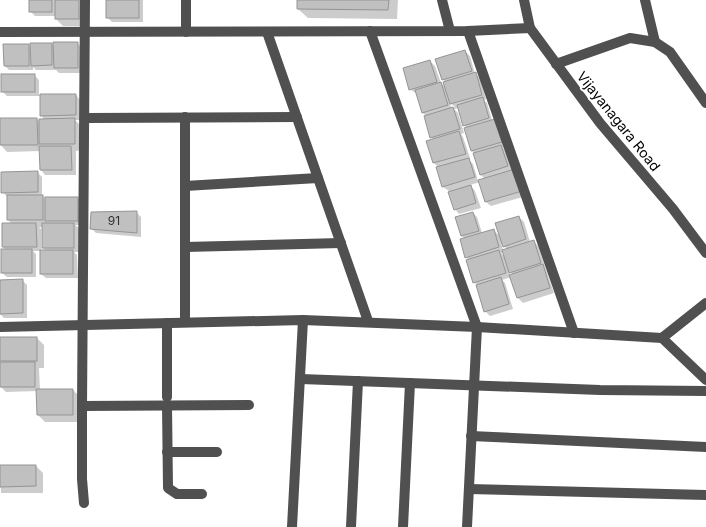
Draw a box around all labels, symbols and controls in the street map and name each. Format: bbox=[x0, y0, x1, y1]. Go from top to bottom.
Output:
street label: Vijayanagara Road bbox=[574, 68, 664, 174]
house number: 91 bbox=[108, 213, 120, 228]

